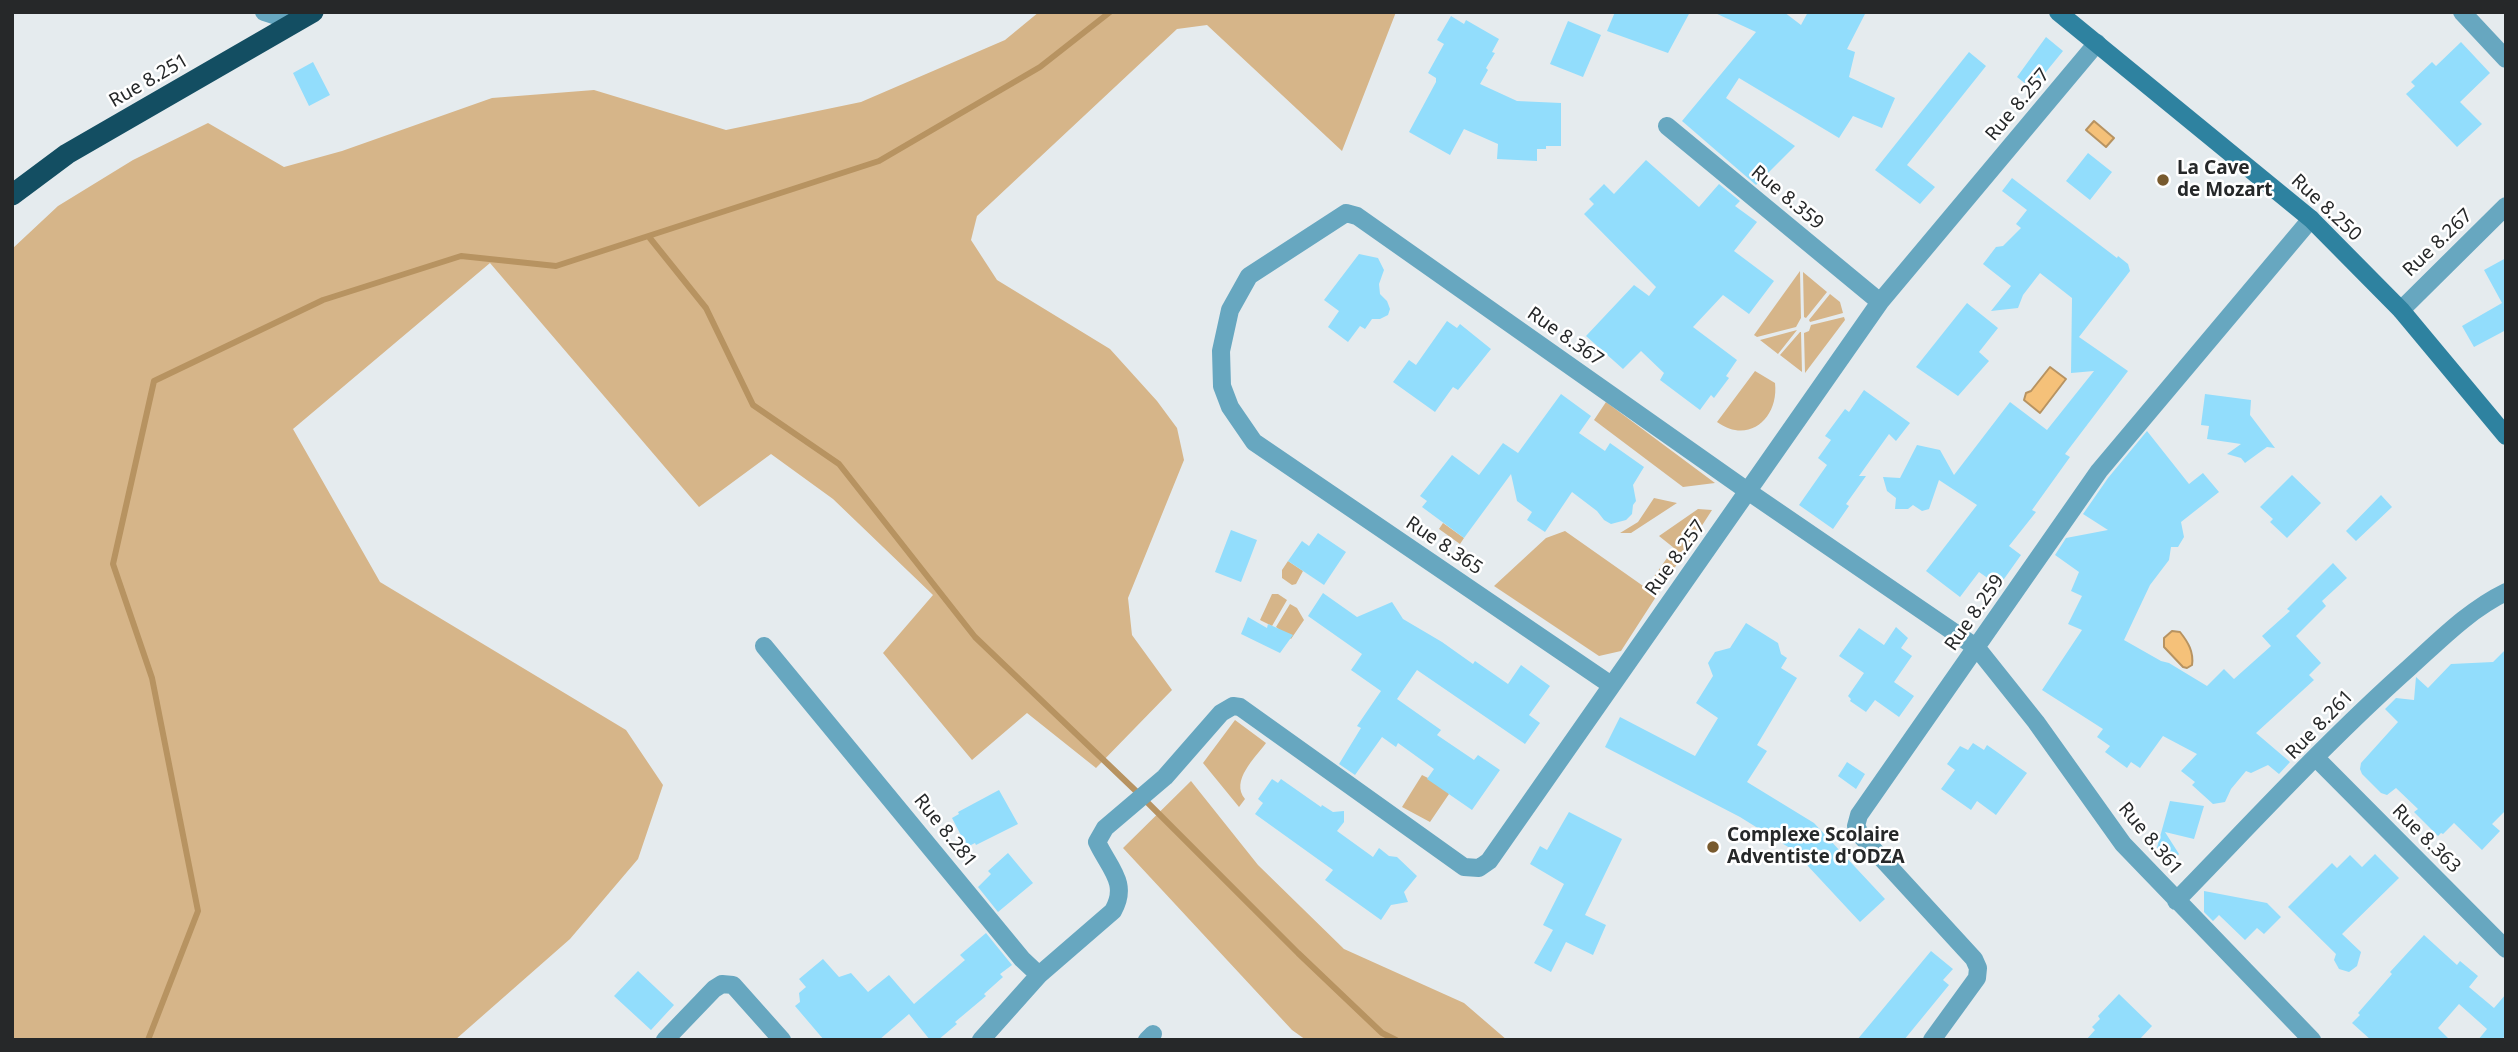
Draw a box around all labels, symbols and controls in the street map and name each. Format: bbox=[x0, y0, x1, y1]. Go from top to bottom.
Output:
street label: Rue 8.251 bbox=[105, 49, 193, 113]
street label: Rue 8.257 bbox=[1981, 64, 2055, 146]
place label: La Cave de Mozart bbox=[2177, 158, 2272, 202]
street label: Rue 8.359 bbox=[1746, 161, 1828, 235]
street label: Rue 8.250 bbox=[2286, 170, 2366, 246]
marker: La Cave de Mozart bbox=[2155, 172, 2171, 188]
street label: Rue 8.267 bbox=[2399, 204, 2477, 282]
street label: Rue 8.367 bbox=[1523, 302, 1607, 372]
street label: Rue 8.365 bbox=[1401, 512, 1487, 580]
street label: Rue 8.257 bbox=[1641, 516, 1711, 600]
street label: Rue 8.259 bbox=[1940, 571, 2010, 655]
street label: Rue 8.261 bbox=[2281, 686, 2359, 764]
street label: Rue 8.281 bbox=[909, 790, 981, 872]
street label: Rue 8.361 bbox=[2113, 798, 2187, 880]
street label: Rue 8.363 bbox=[2387, 800, 2465, 878]
place label: Complexe Scolaire Adventiste d'ODZA bbox=[1727, 825, 1905, 869]
marker: Complexe Scolaire Adventiste d'ODZA bbox=[1705, 839, 1721, 855]

